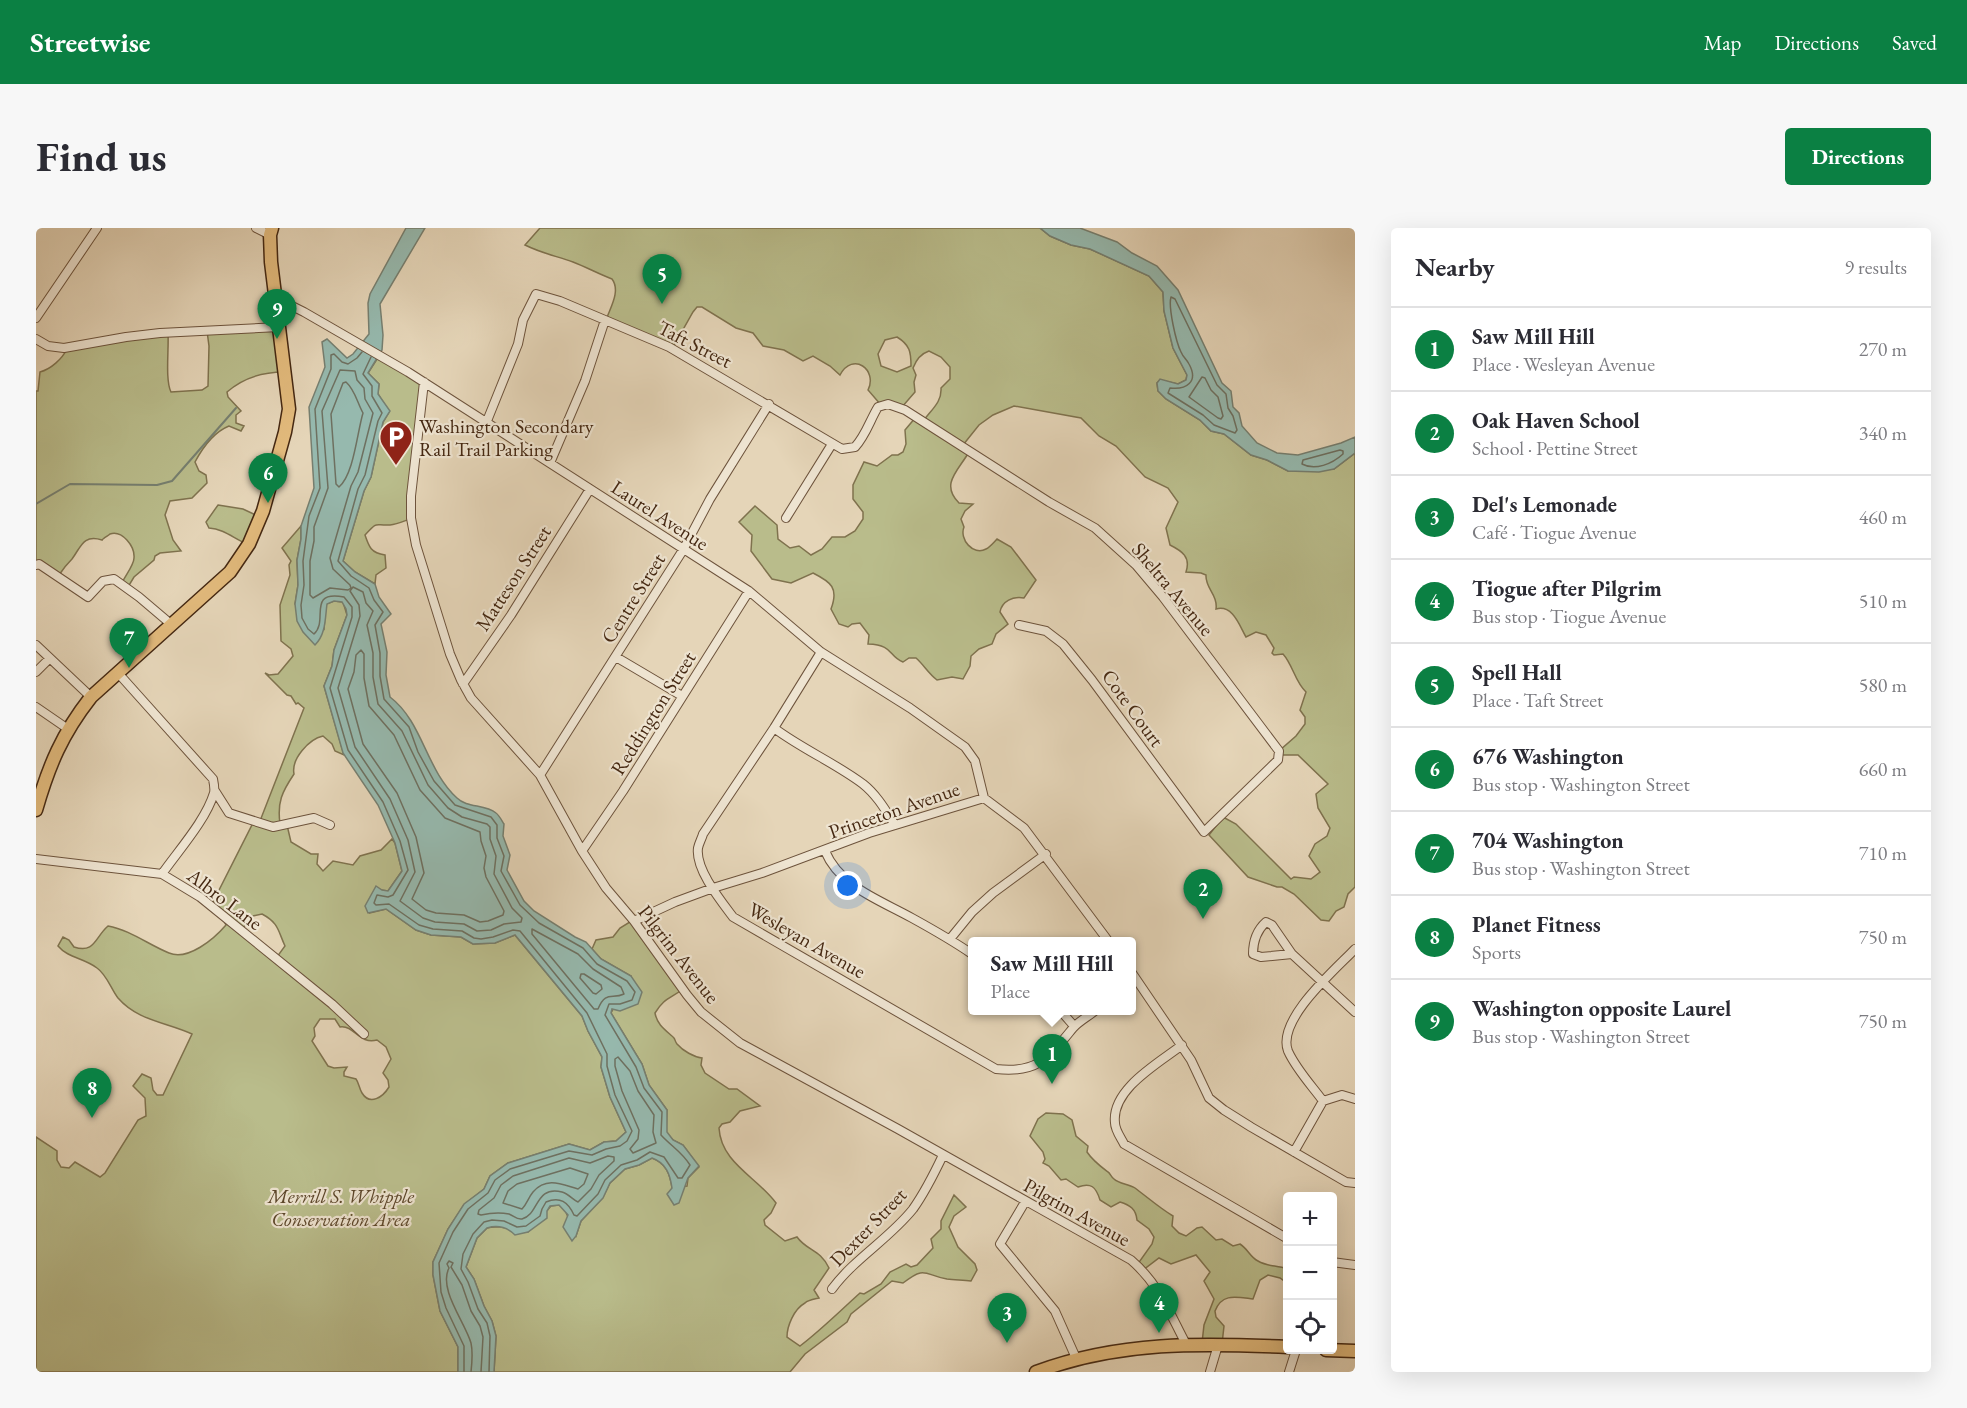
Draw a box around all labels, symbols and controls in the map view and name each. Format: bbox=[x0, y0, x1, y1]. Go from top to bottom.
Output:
text: Streetwise bbox=[30, 24, 150, 60]
text: Map bbox=[1704, 29, 1741, 56]
text: Directions bbox=[1774, 29, 1859, 56]
text: Saved bbox=[1892, 29, 1937, 56]
button: Directions bbox=[1785, 128, 1931, 185]
text: Find us bbox=[36, 129, 167, 184]
text: Nearby bbox=[1415, 250, 1495, 284]
pin: 5 bbox=[642, 254, 682, 304]
text: 9 results bbox=[1844, 254, 1907, 280]
pin: 9 bbox=[258, 290, 296, 339]
street label: Taft Street bbox=[654, 314, 737, 374]
text: Saw Mill Hill bbox=[1472, 322, 1595, 351]
text: 1 bbox=[1429, 336, 1440, 362]
text: 270 m bbox=[1859, 336, 1907, 362]
text: Place · Wesleyan Avenue bbox=[1472, 351, 1655, 377]
text: Oak Haven School bbox=[1472, 406, 1640, 435]
place label: Washington Secondary Rail Trail Parking bbox=[419, 413, 594, 462]
parking icon: Washington Secondary Rail Trail Parking bbox=[378, 419, 414, 466]
text: 2 bbox=[1429, 420, 1440, 446]
text: 340 m bbox=[1859, 420, 1907, 446]
text: School · Pettine Street bbox=[1472, 435, 1638, 461]
pin: 6 bbox=[248, 454, 288, 503]
street label: Laurel Avenue bbox=[606, 474, 714, 556]
text: Del's Lemonade bbox=[1472, 490, 1617, 519]
text: 3 bbox=[1429, 504, 1440, 530]
text: 460 m bbox=[1859, 504, 1907, 530]
text: Café · Tiogue Avenue bbox=[1472, 519, 1636, 545]
street label: Matteson Street bbox=[469, 520, 557, 636]
street label: Sheltra Avenue bbox=[1126, 537, 1220, 641]
street label: Centre Street bbox=[595, 548, 671, 648]
text: Tiogue after Pilgrim bbox=[1472, 574, 1662, 603]
text: 4 bbox=[1429, 588, 1440, 614]
text: 510 m bbox=[1859, 588, 1907, 614]
text: Bus stop · Tiogue Avenue bbox=[1472, 603, 1666, 629]
pin: 7 bbox=[110, 618, 148, 668]
street label: Reddington Street bbox=[605, 646, 702, 780]
text: Spell Hall bbox=[1472, 658, 1562, 687]
street label: Cote Court bbox=[1096, 664, 1170, 753]
text: 5 bbox=[1429, 672, 1440, 698]
text: 580 m bbox=[1859, 672, 1907, 698]
text: Place · Taft Street bbox=[1472, 687, 1603, 713]
text: 676 Washington bbox=[1472, 742, 1624, 771]
text: 6 bbox=[1429, 756, 1440, 782]
text: 660 m bbox=[1859, 756, 1907, 782]
text: Bus stop · Washington Street bbox=[1472, 771, 1690, 797]
street label: Princeton Avenue bbox=[825, 775, 963, 845]
text: 704 Washington bbox=[1472, 826, 1624, 855]
text: 7 bbox=[1429, 840, 1440, 866]
text: 710 m bbox=[1859, 840, 1907, 866]
text: Bus stop · Washington Street bbox=[1472, 855, 1690, 881]
street label: Albro Lane bbox=[181, 862, 268, 936]
pin: 2 bbox=[1184, 870, 1222, 919]
your location bbox=[833, 871, 862, 900]
street label: Wesleyan Avenue bbox=[744, 896, 871, 984]
street label: Pilgrim Avenue bbox=[632, 900, 726, 1009]
text: Planet Fitness bbox=[1472, 910, 1601, 939]
text: 8 bbox=[1429, 924, 1440, 950]
text: 750 m bbox=[1859, 924, 1907, 950]
popup bbox=[968, 937, 1136, 1015]
text: Sports bbox=[1472, 939, 1521, 965]
text: Saw Mill Hill bbox=[991, 949, 1113, 978]
text: Place bbox=[991, 978, 1030, 1004]
text: Washington opposite Laurel bbox=[1472, 994, 1731, 1023]
text: 9 bbox=[1429, 1008, 1440, 1034]
text: 750 m bbox=[1859, 1008, 1907, 1034]
text: Bus stop · Washington Street bbox=[1472, 1023, 1690, 1049]
pin: 1 bbox=[1032, 1034, 1072, 1084]
pin: 8 bbox=[72, 1068, 112, 1118]
street label: Pilgrim Avenue bbox=[1019, 1172, 1135, 1252]
street label: Dexter Street bbox=[824, 1182, 913, 1272]
park label: Merrill S. Whipple Conservation Area bbox=[267, 1183, 414, 1232]
map controls bbox=[1283, 1192, 1337, 1354]
button: + bbox=[1283, 1192, 1337, 1246]
button: − bbox=[1283, 1246, 1337, 1300]
pin: 4 bbox=[1140, 1284, 1178, 1333]
pin: 3 bbox=[988, 1294, 1026, 1343]
button: locate bbox=[1283, 1300, 1337, 1354]

